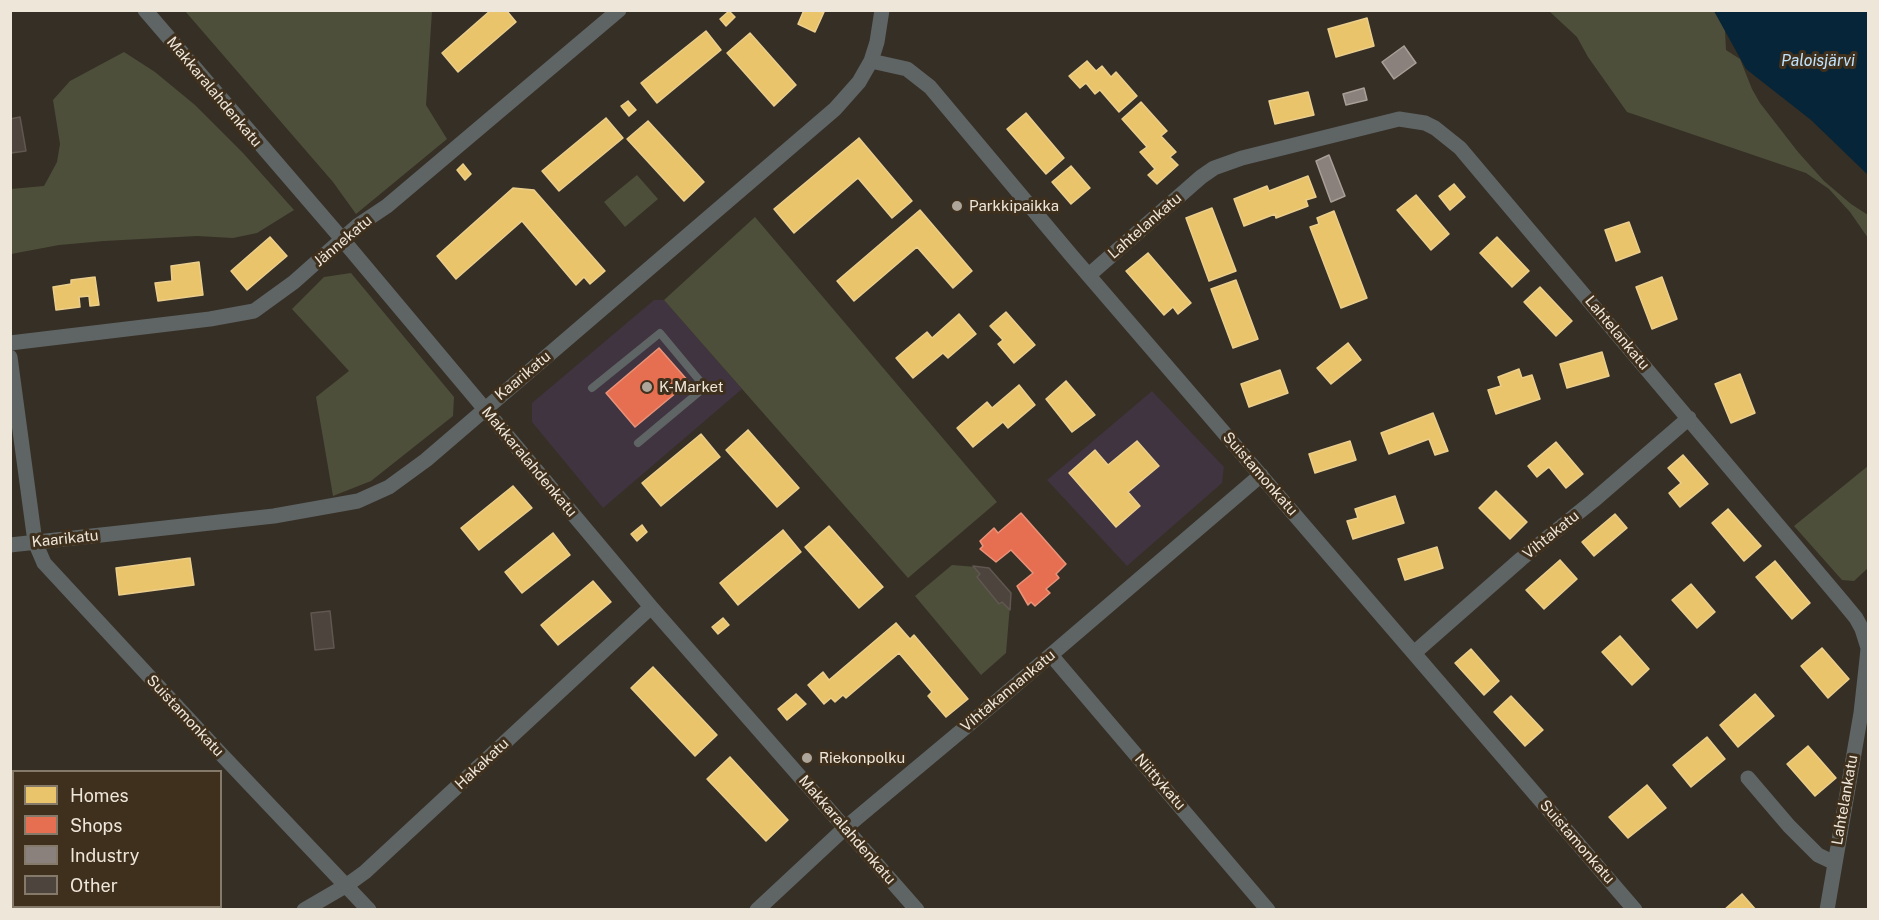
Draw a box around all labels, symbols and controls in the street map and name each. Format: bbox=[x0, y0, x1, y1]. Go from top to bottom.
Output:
street label: Makkaralahdenkatu bbox=[163, 33, 265, 151]
water label: Paloisjärvi bbox=[1781, 51, 1855, 71]
street label: Lahtelankatu bbox=[1105, 189, 1185, 263]
place label: Parkkipaikka bbox=[969, 197, 1059, 215]
marker: Parkkipaikka bbox=[950, 199, 964, 213]
street label: Jännekatu bbox=[310, 211, 376, 271]
street label: Lahtelankatu bbox=[1581, 292, 1653, 374]
street label: Kaarikatu bbox=[492, 348, 554, 404]
place label: K-Market bbox=[659, 378, 723, 396]
marker: K-Market bbox=[640, 380, 654, 394]
street label: Makkaralahdenkatu bbox=[478, 403, 580, 521]
street label: Suistamonkatu bbox=[1219, 429, 1301, 519]
street label: Vihtakatu bbox=[1519, 507, 1583, 563]
street label: Kaarikatu bbox=[31, 527, 99, 551]
street label: Vihtakannankatu bbox=[957, 646, 1059, 736]
street label: Suistamonkatu bbox=[143, 672, 227, 760]
street label: Hakakatu bbox=[451, 735, 513, 793]
place label: Riekonpolku bbox=[819, 749, 905, 767]
street label: Niittykatu bbox=[1131, 750, 1189, 814]
marker: Riekonpolku bbox=[800, 751, 814, 765]
street label: Lahtelankatu bbox=[1828, 754, 1862, 846]
legend bbox=[12, 770, 222, 908]
street label: Makkaralahdenkatu bbox=[795, 772, 899, 888]
text: Homes bbox=[70, 785, 129, 806]
street label: Suistamonkatu bbox=[1536, 797, 1618, 887]
text: Shops bbox=[70, 815, 122, 836]
text: Industry bbox=[70, 845, 139, 866]
text: Other bbox=[70, 875, 118, 896]

